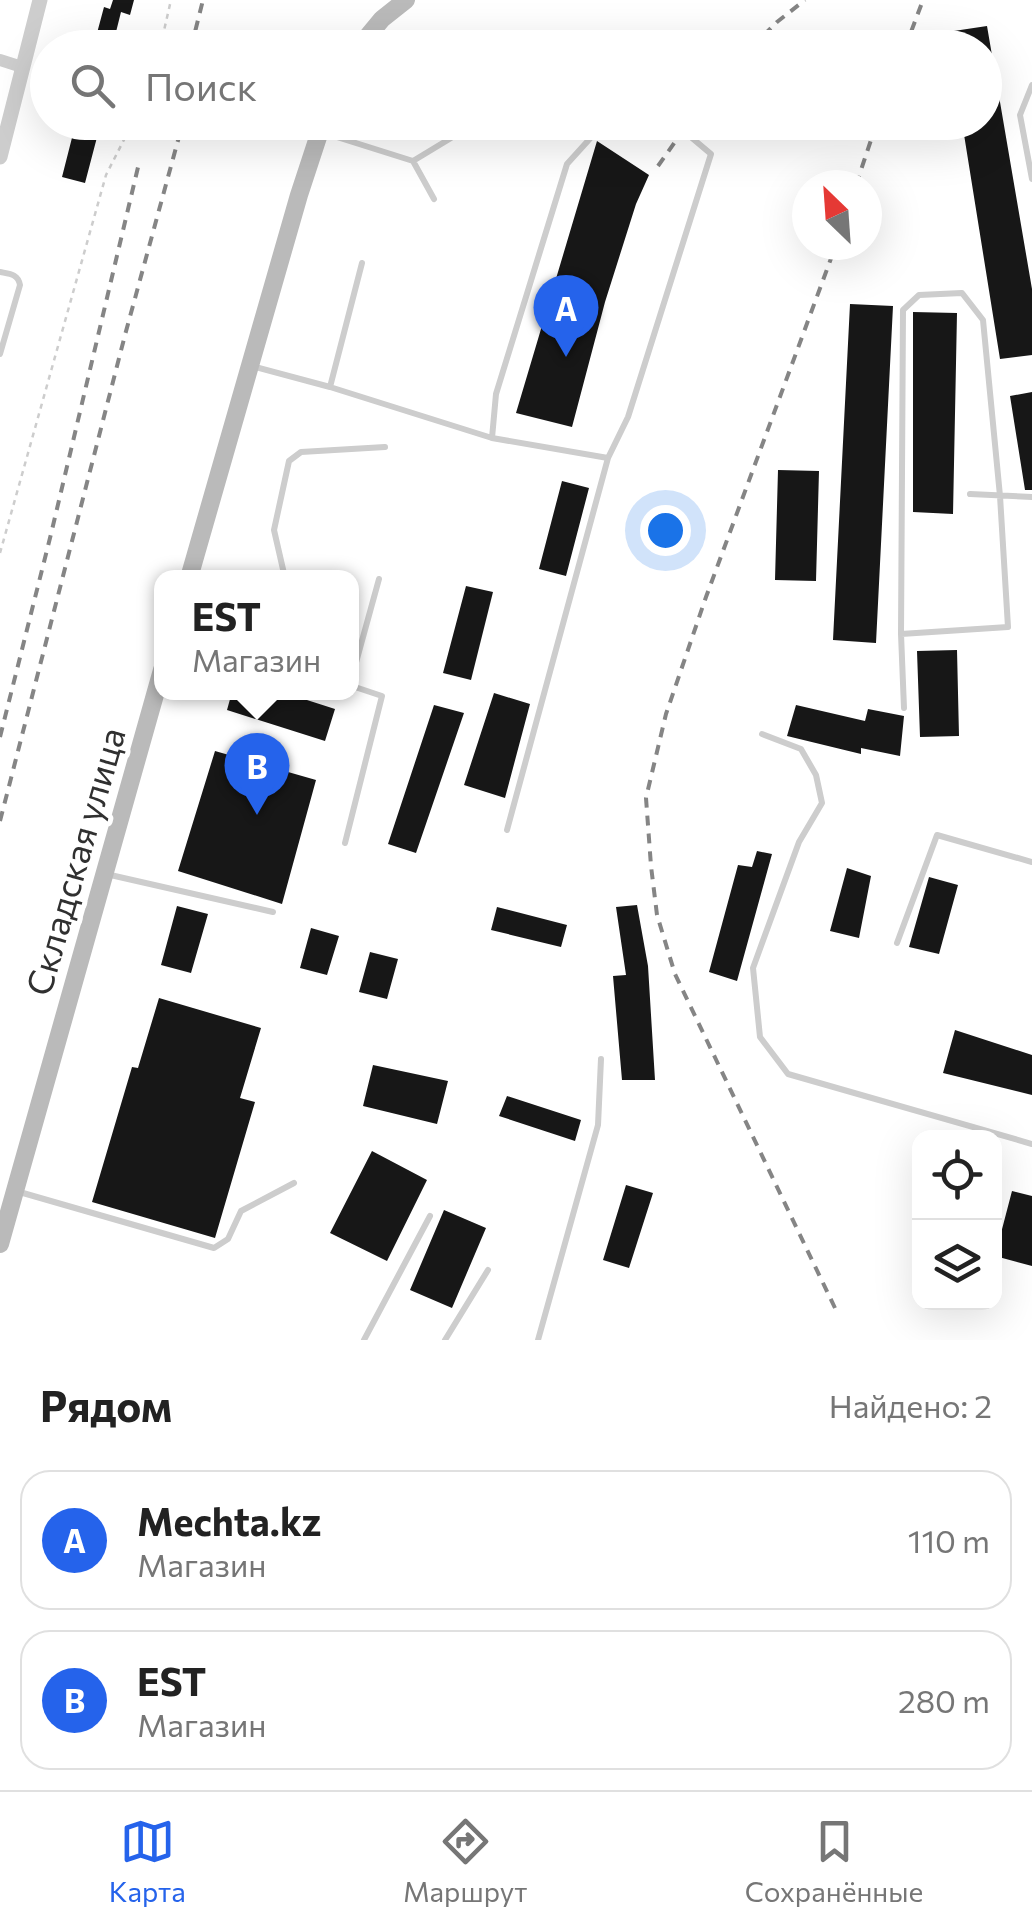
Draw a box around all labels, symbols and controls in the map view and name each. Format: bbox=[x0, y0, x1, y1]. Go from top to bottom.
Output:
search box bbox=[30, 30, 1002, 140]
icon: search bbox=[65, 58, 120, 113]
text: Поиск bbox=[145, 62, 257, 109]
north arrow bbox=[792, 170, 882, 260]
pin: A bbox=[534, 274, 598, 357]
your location bbox=[640, 505, 691, 556]
popup bbox=[154, 570, 359, 700]
text: EST bbox=[192, 592, 261, 639]
text: Магазин bbox=[192, 639, 321, 679]
street label: Складская улица bbox=[15, 722, 133, 1000]
pin: B bbox=[224, 732, 290, 815]
map controls bbox=[912, 1130, 1002, 1310]
button: locate bbox=[912, 1130, 1002, 1220]
button: layers bbox=[912, 1220, 1002, 1310]
text: Рядом bbox=[40, 1379, 172, 1431]
text: Найдено: 2 bbox=[829, 1385, 992, 1425]
text: Mechta.kz bbox=[137, 1497, 321, 1544]
text: A bbox=[63, 1520, 86, 1560]
text: 110 m bbox=[908, 1520, 990, 1560]
text: Магазин bbox=[137, 1544, 267, 1584]
text: EST bbox=[137, 1657, 206, 1704]
text: B bbox=[64, 1680, 85, 1720]
text: 280 m bbox=[898, 1680, 990, 1720]
text: Магазин bbox=[137, 1704, 267, 1744]
tab: Карта bbox=[109, 1814, 186, 1908]
tab: Маршрут bbox=[403, 1814, 527, 1908]
tab: Сохранённые bbox=[745, 1814, 923, 1908]

